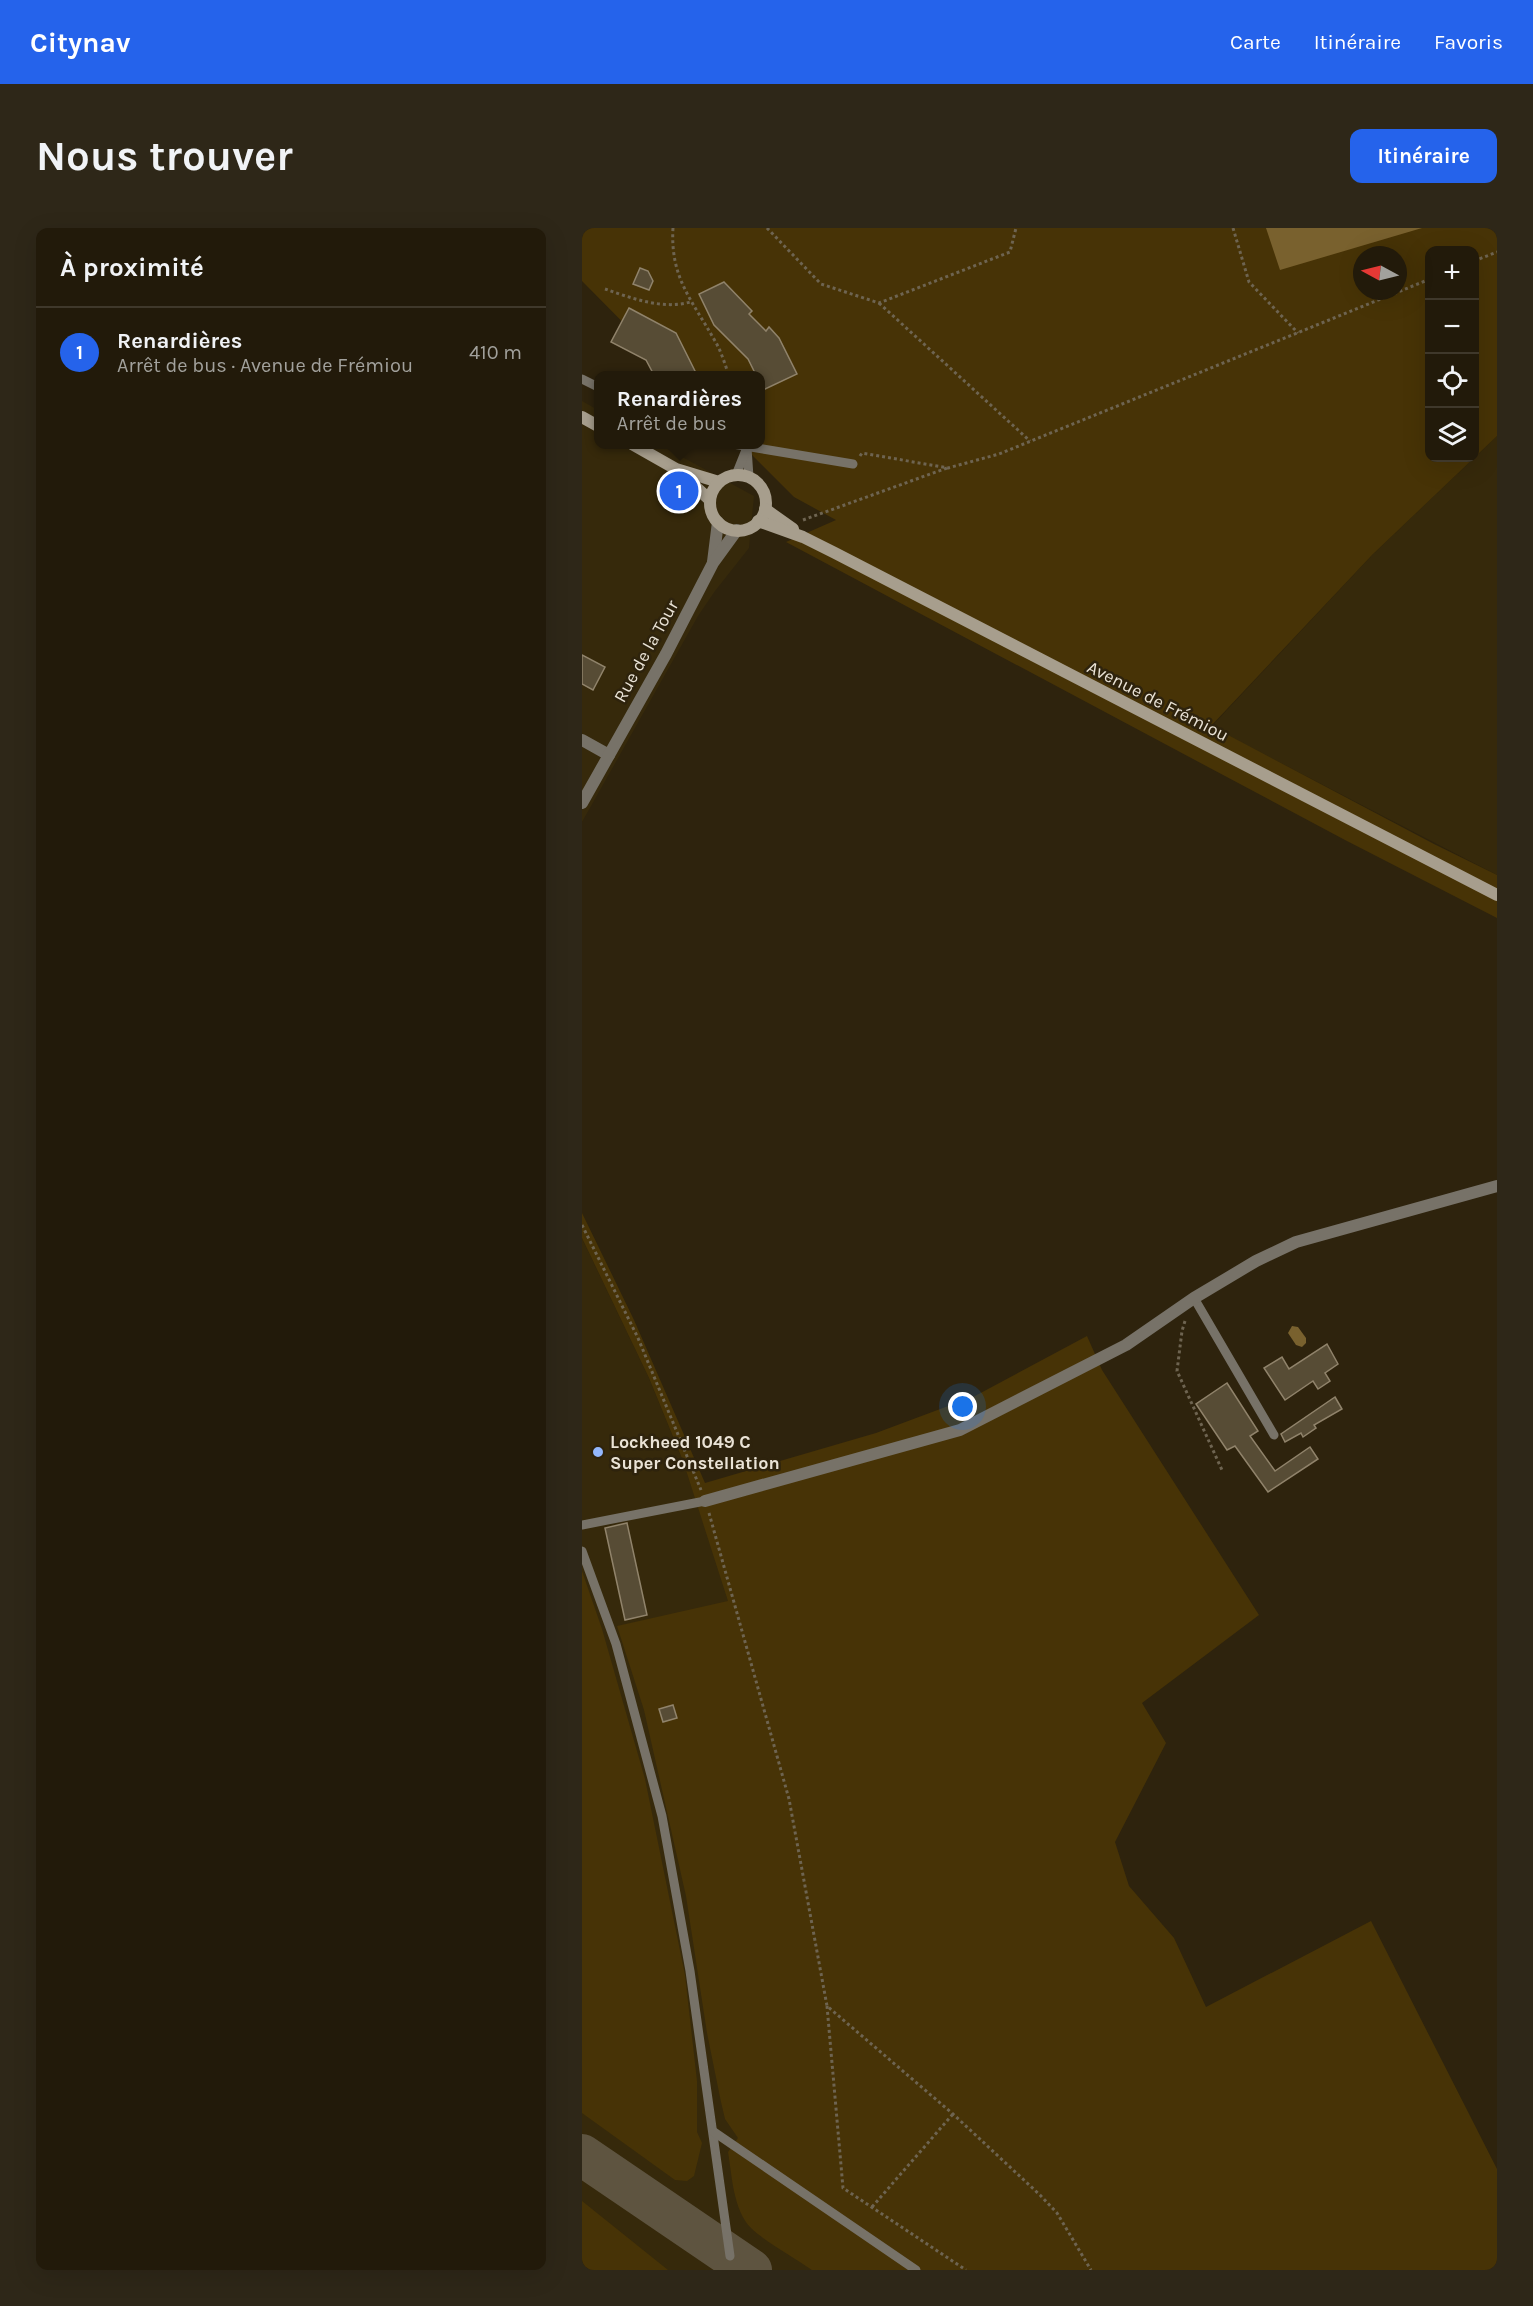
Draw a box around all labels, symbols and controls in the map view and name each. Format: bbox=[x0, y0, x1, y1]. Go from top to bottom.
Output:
text: Citynav bbox=[30, 26, 130, 59]
text: Carte bbox=[1230, 30, 1281, 54]
text: Itinéraire bbox=[1314, 30, 1401, 54]
text: Favoris bbox=[1434, 30, 1503, 54]
button: Itinéraire bbox=[1350, 129, 1497, 183]
text: Nous trouver bbox=[36, 131, 293, 181]
north arrow bbox=[1353, 246, 1407, 300]
map controls bbox=[1425, 246, 1479, 462]
button: + bbox=[1425, 246, 1479, 300]
text: À proximité bbox=[60, 252, 204, 283]
button: − bbox=[1425, 300, 1479, 354]
text: Renardières bbox=[117, 328, 242, 354]
text: 1 bbox=[76, 341, 83, 364]
text: 410 m bbox=[469, 341, 522, 364]
text: Arrêt de bus · Avenue de Frémiou bbox=[117, 354, 413, 377]
button: locate bbox=[1425, 354, 1479, 408]
popup bbox=[594, 371, 765, 449]
text: Renardières bbox=[617, 386, 742, 412]
button: layers bbox=[1425, 408, 1479, 462]
text: Arrêt de bus bbox=[617, 412, 727, 435]
pin: 1 bbox=[660, 468, 698, 514]
street label: Rue de la Tour bbox=[609, 596, 683, 706]
street label: Avenue de Frémiou bbox=[1084, 656, 1232, 746]
your location bbox=[948, 1392, 977, 1421]
place label: Lockheed 1049 C Super Constellation bbox=[610, 1431, 780, 1474]
marker: Lockheed 1049 C Super Constellation bbox=[591, 1445, 605, 1459]

